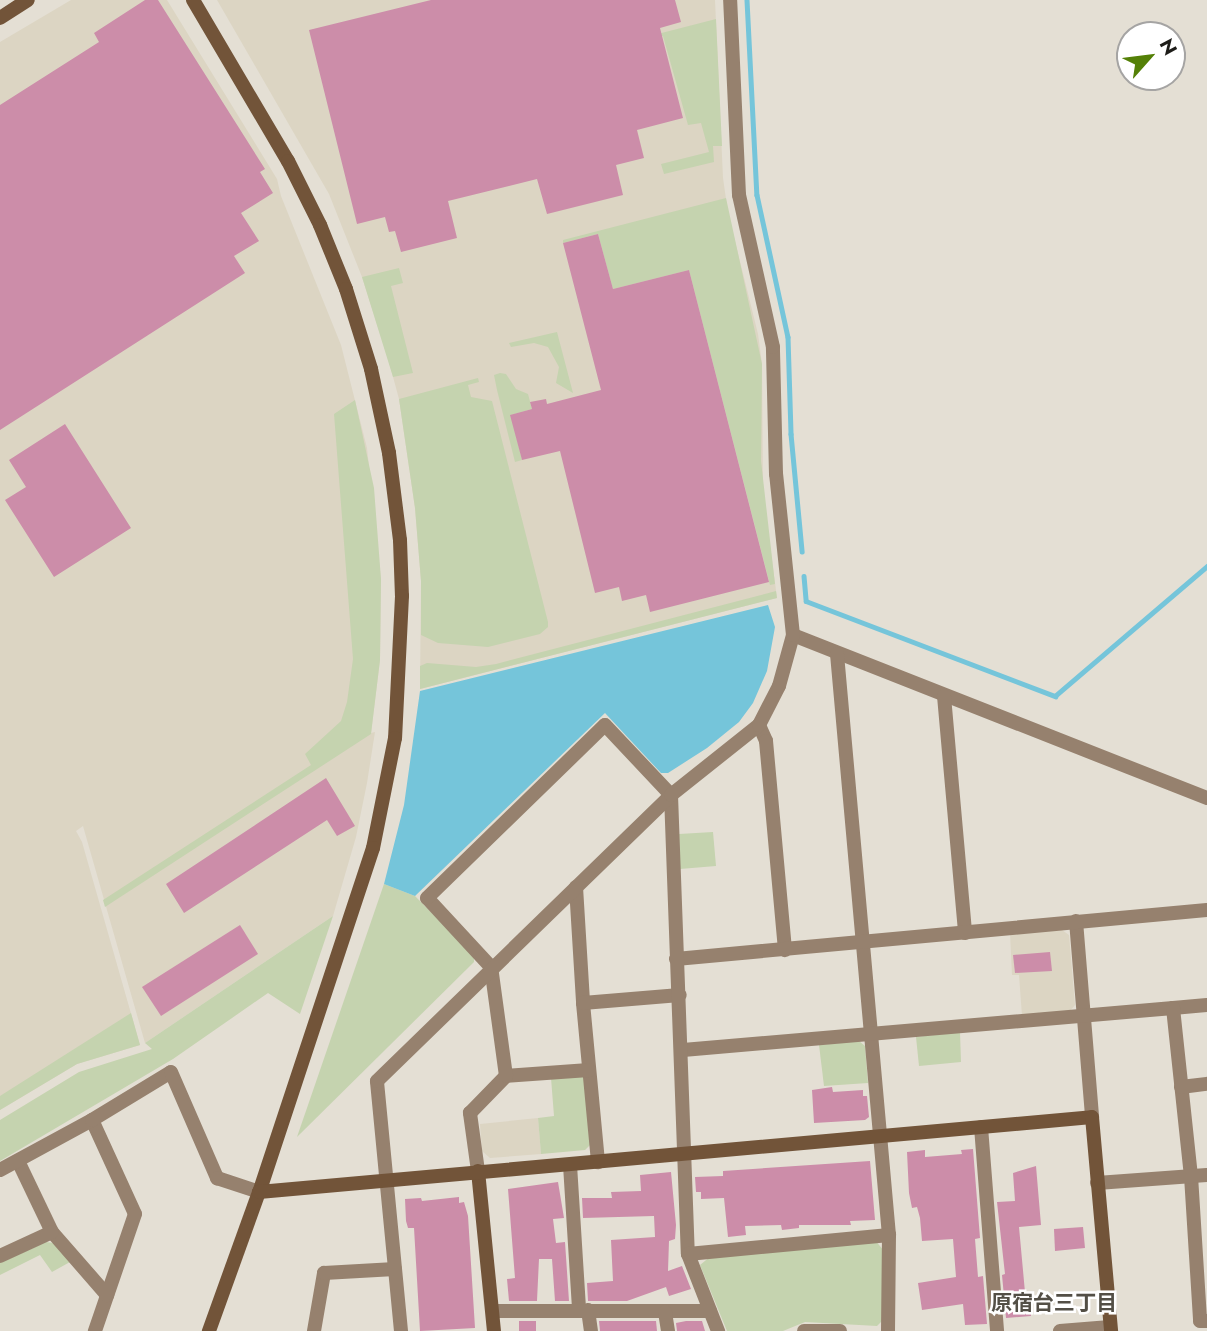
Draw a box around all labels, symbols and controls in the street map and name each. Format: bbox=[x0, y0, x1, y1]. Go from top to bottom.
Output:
north arrow bbox=[1116, 21, 1186, 91]
text: N bbox=[1153, 34, 1184, 60]
district label: 原宿台三丁目 bbox=[991, 1290, 1117, 1316]

